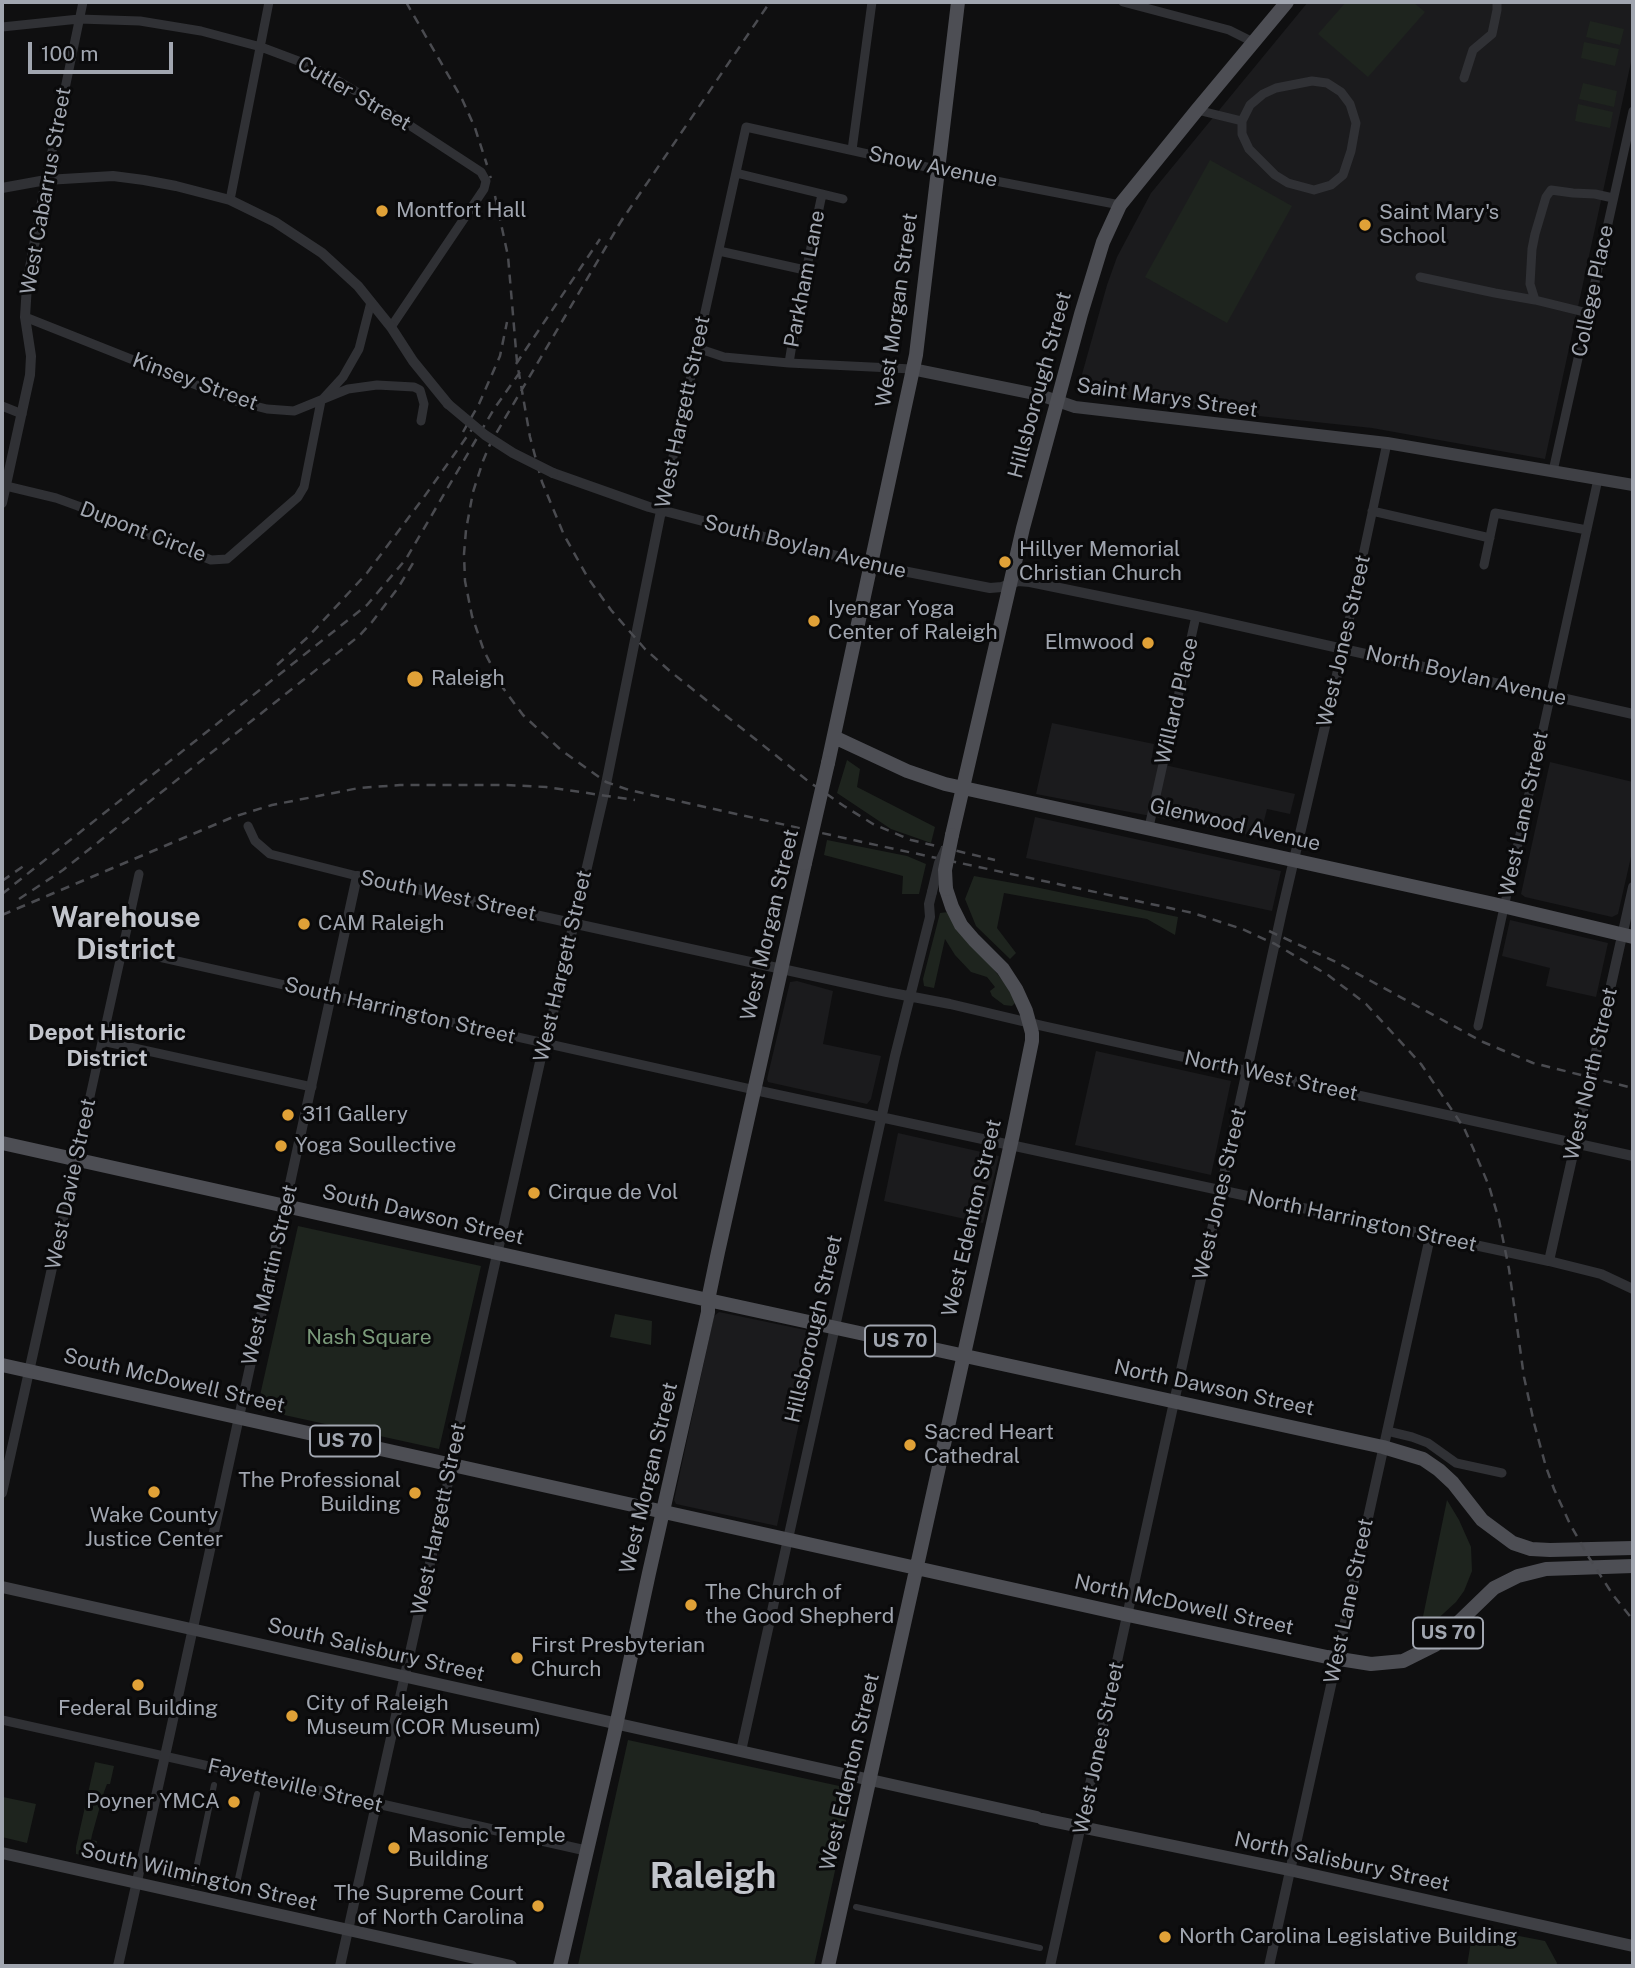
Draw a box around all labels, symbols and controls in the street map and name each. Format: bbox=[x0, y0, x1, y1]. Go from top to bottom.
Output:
scale bar bbox=[32, 28, 177, 72]
text: 100 m bbox=[41, 41, 98, 66]
street label: Cutler Street bbox=[293, 51, 415, 137]
street label: West Cabarrus Street bbox=[15, 85, 77, 297]
street label: Snow Avenue bbox=[866, 141, 1000, 193]
place label: Montfort Hall bbox=[396, 198, 527, 224]
place label: Saint Mary's School bbox=[1379, 200, 1499, 250]
marker: Montfort Hall bbox=[374, 203, 390, 219]
street label: Parkham Lane bbox=[779, 208, 831, 350]
street label: West Morgan Street bbox=[871, 211, 923, 409]
marker: Saint Mary's School bbox=[1357, 217, 1373, 233]
street label: College Place bbox=[1567, 223, 1619, 359]
street label: Hillsborough Street bbox=[1003, 289, 1077, 481]
street label: West Hargett Street bbox=[650, 314, 716, 510]
street label: Kinsey Street bbox=[129, 348, 261, 416]
street label: Saint Marys Street bbox=[1075, 373, 1259, 423]
street label: Dupont Circle bbox=[76, 496, 210, 568]
street label: South Boylan Avenue bbox=[701, 510, 909, 584]
place label: Hillyer Memorial Christian Church bbox=[1019, 537, 1182, 587]
street label: West Jones Street bbox=[1312, 553, 1376, 729]
marker: Hillyer Memorial Christian Church bbox=[997, 554, 1013, 570]
place label: Iyengar Yoga Center of Raleigh bbox=[828, 596, 998, 646]
marker: Iyengar Yoga Center of Raleigh bbox=[806, 613, 822, 629]
place label: Elmwood bbox=[1045, 630, 1134, 656]
marker: Elmwood bbox=[1140, 635, 1156, 651]
street label: Willard Place bbox=[1150, 635, 1204, 767]
street label: North Boylan Avenue bbox=[1363, 641, 1569, 711]
place label: Raleigh bbox=[431, 666, 505, 692]
marker: Raleigh bbox=[405, 669, 425, 689]
street label: West Lane Street bbox=[1494, 729, 1554, 899]
street label: Glenwood Avenue bbox=[1147, 793, 1323, 857]
street label: West Morgan Street bbox=[736, 827, 804, 1023]
street label: South West Street bbox=[358, 865, 538, 927]
street label: West Hargett Street bbox=[529, 868, 597, 1064]
district label: Warehouse District bbox=[51, 901, 201, 967]
place label: CAM Raleigh bbox=[318, 911, 444, 937]
marker: CAM Raleigh bbox=[296, 916, 312, 932]
street label: South Harrington Street bbox=[282, 972, 518, 1050]
street label: West North Street bbox=[1559, 985, 1623, 1163]
district label: Depot Historic District bbox=[28, 1019, 186, 1073]
street label: North West Street bbox=[1182, 1045, 1360, 1107]
street label: West Davie Street bbox=[41, 1096, 101, 1272]
place label: 311 Gallery bbox=[302, 1102, 408, 1128]
street label: West Jones Street bbox=[1188, 1106, 1252, 1282]
marker: 311 Gallery bbox=[280, 1107, 296, 1123]
street label: West Edenton Street bbox=[937, 1117, 1007, 1319]
place label: Yoga Soullective bbox=[295, 1133, 456, 1159]
marker: Yoga Soullective bbox=[273, 1138, 289, 1154]
street label: South Dawson Street bbox=[320, 1179, 526, 1251]
place label: Cirque de Vol bbox=[548, 1180, 678, 1206]
street label: West Martin Street bbox=[237, 1182, 303, 1368]
street label: North Harrington Street bbox=[1245, 1184, 1479, 1258]
marker: Cirque de Vol bbox=[526, 1185, 542, 1201]
street label: Hillsborough Street bbox=[780, 1233, 848, 1425]
park label: Nash Square bbox=[306, 1325, 432, 1351]
road number: US 70 bbox=[865, 1326, 935, 1357]
street label: South McDowell Street bbox=[61, 1343, 287, 1419]
street label: North Dawson Street bbox=[1112, 1354, 1316, 1422]
street label: West Morgan Street bbox=[615, 1380, 683, 1576]
place label: Sacred Heart Cathedral bbox=[924, 1420, 1054, 1470]
street label: West Hargett Street bbox=[406, 1421, 472, 1617]
road number: US 70 bbox=[310, 1426, 380, 1456]
marker: Sacred Heart Cathedral bbox=[902, 1437, 918, 1453]
place label: The Professional Building bbox=[238, 1468, 401, 1518]
marker: Wake County Justice Center bbox=[146, 1484, 162, 1500]
marker: The Professional Building bbox=[407, 1485, 423, 1501]
place label: Wake County Justice Center bbox=[85, 1503, 223, 1553]
street label: West Lane Street bbox=[1319, 1516, 1379, 1686]
street label: North McDowell Street bbox=[1072, 1569, 1296, 1641]
place label: The Church of the Good Shepherd bbox=[705, 1580, 894, 1630]
marker: The Church of the Good Shepherd bbox=[683, 1597, 699, 1613]
street label: South Salisbury Street bbox=[265, 1613, 487, 1687]
road number: US 70 bbox=[1413, 1618, 1483, 1648]
place label: First Presbyterian Church bbox=[531, 1633, 705, 1683]
marker: First Presbyterian Church bbox=[509, 1650, 525, 1666]
street label: West Jones Street bbox=[1068, 1659, 1130, 1837]
street label: West Edenton Street bbox=[815, 1671, 885, 1873]
marker: Federal Building bbox=[130, 1677, 146, 1693]
place label: City of Raleigh Museum (COR Museum) bbox=[306, 1691, 541, 1741]
place label: Federal Building bbox=[58, 1696, 218, 1722]
marker: City of Raleigh Museum (COR Museum) bbox=[284, 1708, 300, 1724]
street label: Fayetteville Street bbox=[205, 1754, 385, 1818]
place label: Poyner YMCA bbox=[86, 1789, 220, 1815]
marker: Poyner YMCA bbox=[226, 1794, 242, 1810]
place label: Masonic Temple Building bbox=[408, 1823, 566, 1873]
street label: North Salisbury Street bbox=[1232, 1827, 1452, 1897]
street label: South Wilmington Street bbox=[78, 1837, 320, 1917]
marker: Masonic Temple Building bbox=[386, 1840, 402, 1856]
district label: Raleigh bbox=[650, 1856, 776, 1898]
place label: The Supreme Court of North Carolina bbox=[334, 1881, 524, 1931]
marker: The Supreme Court of North Carolina bbox=[530, 1898, 546, 1914]
place label: North Carolina Legislative Building bbox=[1179, 1924, 1517, 1950]
marker: North Carolina Legislative Building bbox=[1157, 1929, 1173, 1945]

